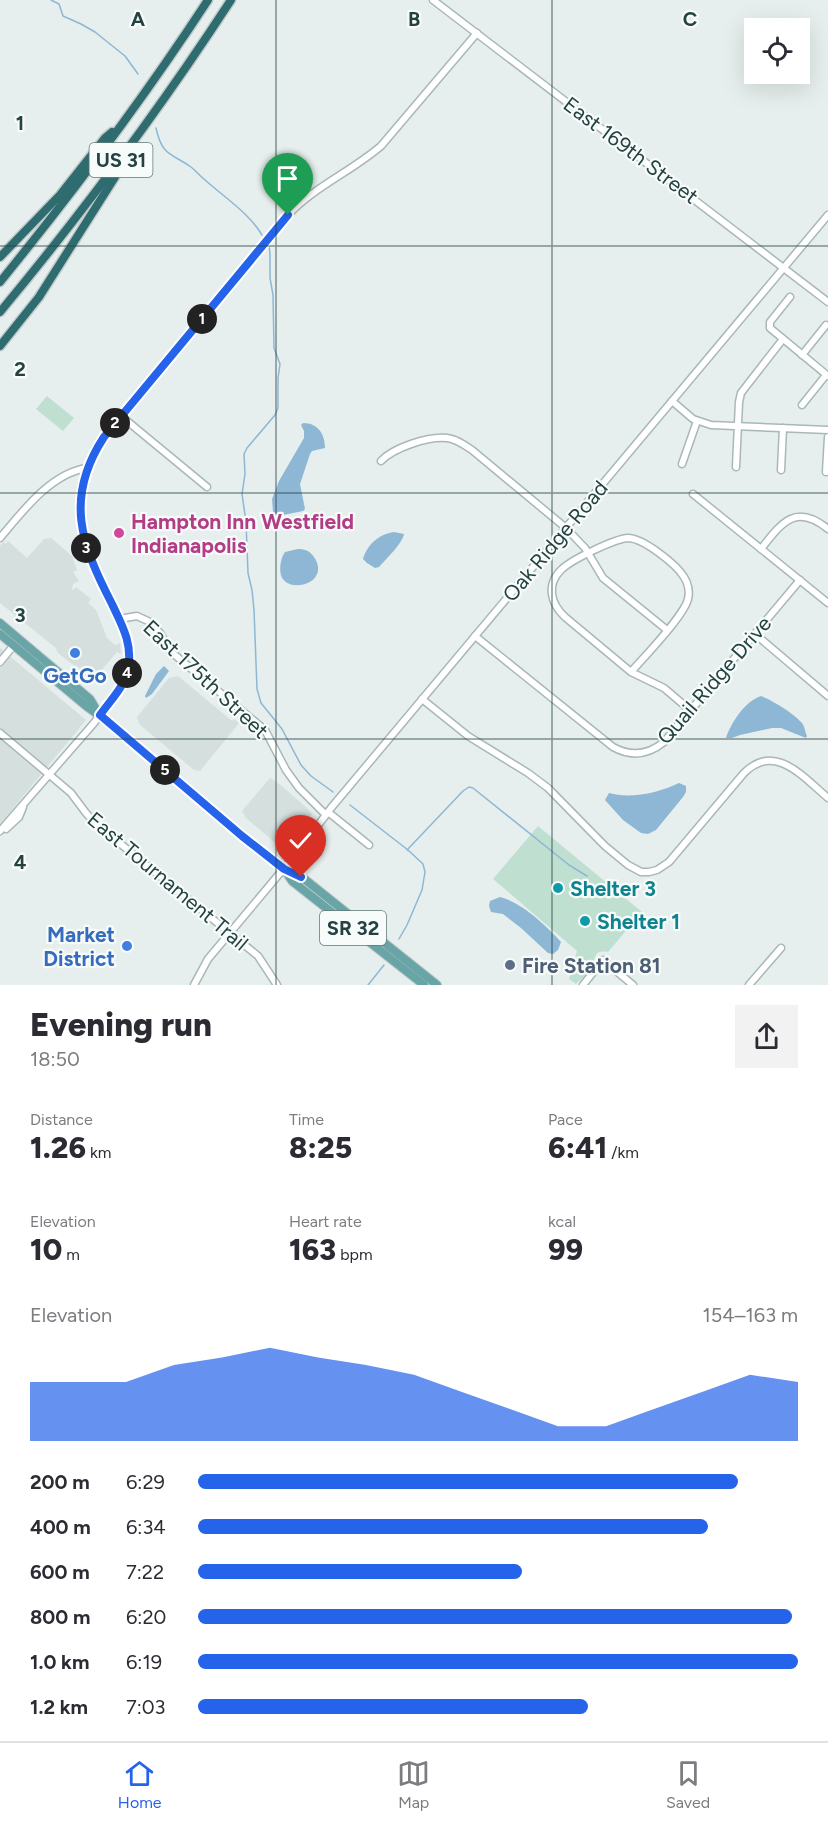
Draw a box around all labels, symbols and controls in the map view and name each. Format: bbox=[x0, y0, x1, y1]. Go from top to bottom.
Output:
text: A bbox=[131, 7, 146, 31]
text: B bbox=[408, 7, 420, 31]
text: C bbox=[683, 7, 697, 31]
map controls bbox=[744, 18, 810, 84]
button: locate bbox=[744, 18, 810, 84]
street label: East 169th Street bbox=[559, 91, 703, 209]
text: 1 bbox=[16, 111, 24, 135]
road number: US 31 bbox=[90, 143, 152, 177]
pin bbox=[262, 153, 313, 215]
icon: arrive bbox=[271, 162, 304, 195]
pin: 1 bbox=[187, 304, 217, 334]
text: 1 bbox=[199, 309, 205, 328]
text: 2 bbox=[14, 357, 26, 381]
pin: 2 bbox=[100, 408, 130, 438]
text: 2 bbox=[110, 413, 120, 432]
street label: Oak Ridge Road bbox=[497, 475, 613, 607]
place label: Hampton Inn Westfield Indianapolis bbox=[131, 509, 354, 558]
marker: Hampton Inn Westfield Indianapolis bbox=[112, 526, 126, 540]
pin: 3 bbox=[71, 533, 101, 563]
text: 3 bbox=[82, 538, 90, 557]
text: 3 bbox=[14, 603, 26, 627]
street label: Quail Ridge Drive bbox=[652, 611, 776, 749]
street label: East 175th Street bbox=[138, 615, 274, 743]
marker: GetGo bbox=[68, 646, 82, 660]
pin: 4 bbox=[112, 658, 142, 688]
place label: GetGo bbox=[43, 663, 107, 688]
text: 4 bbox=[122, 663, 132, 682]
pin: 5 bbox=[150, 755, 180, 785]
text: 5 bbox=[160, 760, 170, 779]
street label: East Tournament Trail bbox=[83, 807, 253, 955]
pin bbox=[275, 815, 326, 877]
icon: check bbox=[284, 824, 317, 857]
text: 4 bbox=[14, 850, 27, 874]
place label: Shelter 3 bbox=[570, 876, 656, 901]
marker: Shelter 3 bbox=[551, 881, 565, 895]
place label: Shelter 1 bbox=[597, 909, 680, 934]
road number: SR 32 bbox=[320, 911, 386, 945]
marker: Shelter 1 bbox=[578, 914, 592, 928]
place label: Market District bbox=[43, 922, 115, 971]
marker: Market District bbox=[120, 939, 134, 953]
place label: Fire Station 81 bbox=[522, 953, 661, 978]
marker: Fire Station 81 bbox=[503, 958, 517, 972]
text: Evening run bbox=[30, 1005, 212, 1044]
button: share bbox=[735, 1005, 798, 1068]
text: 18:50 bbox=[30, 1047, 80, 1071]
text: Distance bbox=[30, 1110, 93, 1129]
text: Time bbox=[289, 1110, 324, 1129]
text: Pace bbox=[548, 1110, 583, 1129]
text: 1.26 bbox=[30, 1129, 86, 1166]
text: 8:25 bbox=[289, 1129, 352, 1166]
text: 6:41 bbox=[548, 1129, 607, 1166]
text: km bbox=[86, 1143, 111, 1162]
text: /km bbox=[607, 1143, 639, 1162]
text: Elevation bbox=[30, 1212, 96, 1231]
text: Heart rate bbox=[289, 1212, 362, 1231]
text: kcal bbox=[548, 1212, 576, 1231]
text: 10 bbox=[30, 1231, 62, 1268]
text: 163 bbox=[289, 1231, 336, 1268]
text: 99 bbox=[548, 1231, 583, 1268]
text: m bbox=[62, 1245, 80, 1264]
text: bpm bbox=[336, 1245, 373, 1264]
text: Elevation bbox=[30, 1303, 112, 1327]
text: 154–163 m bbox=[702, 1303, 798, 1327]
text: 200 m bbox=[30, 1470, 90, 1494]
text: 6:29 bbox=[126, 1470, 165, 1494]
text: 400 m bbox=[30, 1515, 91, 1539]
text: 6:34 bbox=[126, 1515, 166, 1539]
text: 600 m bbox=[30, 1560, 90, 1584]
text: 7:22 bbox=[126, 1560, 164, 1584]
text: 800 m bbox=[30, 1605, 90, 1629]
text: 6:20 bbox=[126, 1605, 166, 1629]
text: 1.0 km bbox=[30, 1650, 89, 1674]
text: 6:19 bbox=[126, 1650, 162, 1674]
text: 1.2 km bbox=[30, 1695, 88, 1719]
text: 7:03 bbox=[126, 1695, 166, 1719]
tab: Home bbox=[118, 1757, 162, 1812]
tab: Map bbox=[397, 1757, 430, 1812]
tab: Saved bbox=[666, 1757, 710, 1812]

